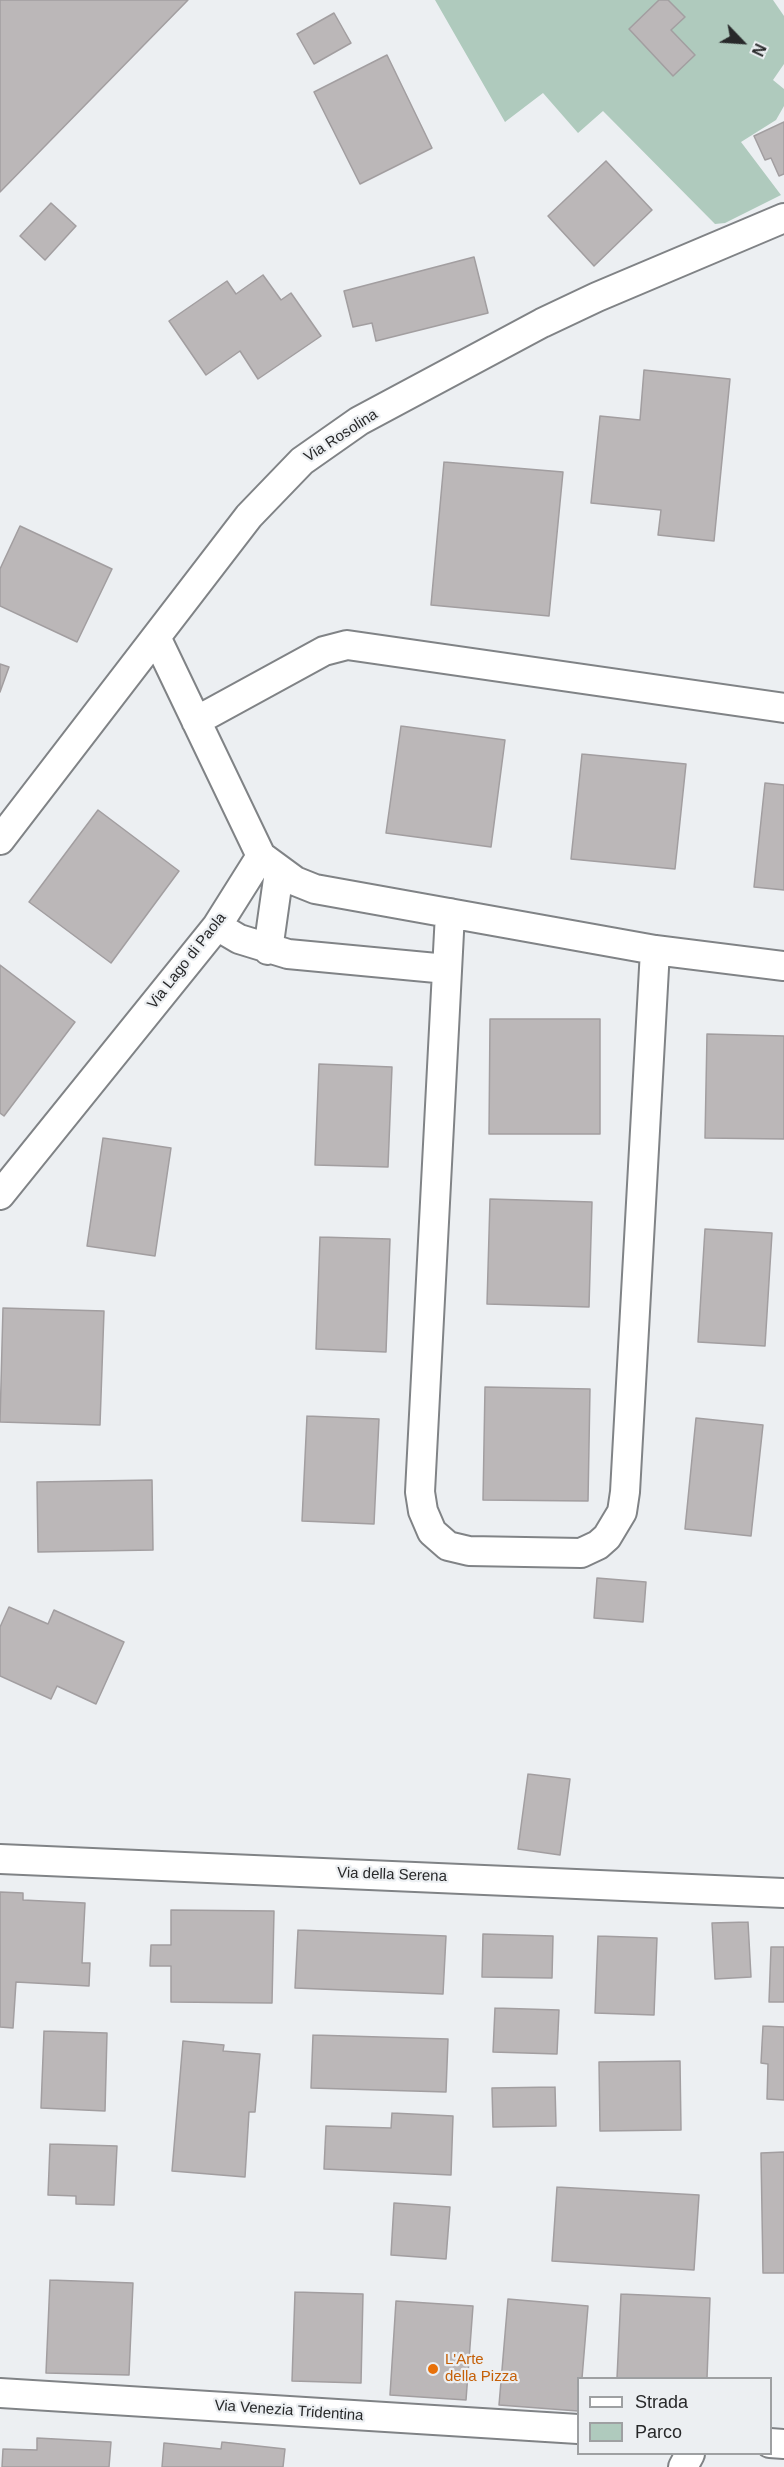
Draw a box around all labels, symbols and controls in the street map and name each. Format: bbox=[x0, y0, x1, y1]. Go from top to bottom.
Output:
north arrow bbox=[712, 12, 772, 72]
text: N bbox=[749, 41, 769, 59]
street label: Via Rosolina bbox=[301, 406, 381, 466]
street label: Via Lago di Paola bbox=[144, 909, 230, 1013]
street label: Via della Serena bbox=[337, 1864, 447, 1886]
place label: L'Arte della Pizza bbox=[445, 2351, 518, 2386]
marker: L'Arte della Pizza bbox=[426, 2362, 440, 2376]
legend bbox=[577, 2377, 772, 2455]
text: Strada bbox=[635, 2392, 688, 2412]
street label: Via Venezia Tridentina bbox=[214, 2397, 364, 2425]
text: Parco bbox=[635, 2422, 682, 2442]

